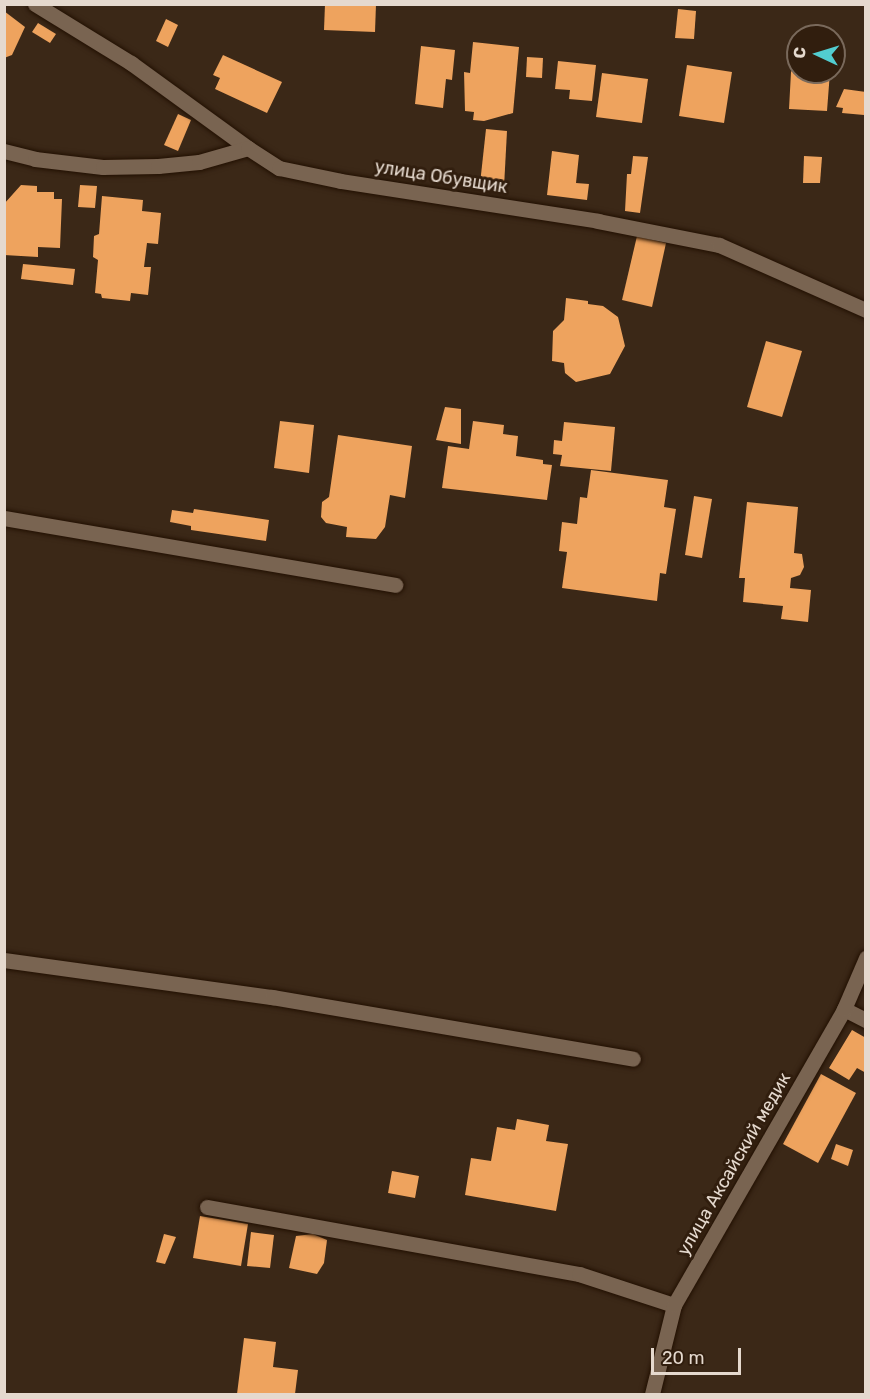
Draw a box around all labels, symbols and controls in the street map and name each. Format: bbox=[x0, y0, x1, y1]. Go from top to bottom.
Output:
north arrow bbox=[786, 24, 846, 84]
text: С bbox=[790, 47, 809, 59]
street label: улица Обувщик bbox=[373, 156, 509, 198]
street label: улица Аксайский медик bbox=[673, 1069, 795, 1259]
scale bar bbox=[654, 1336, 744, 1374]
text: 20 m bbox=[662, 1347, 704, 1369]

